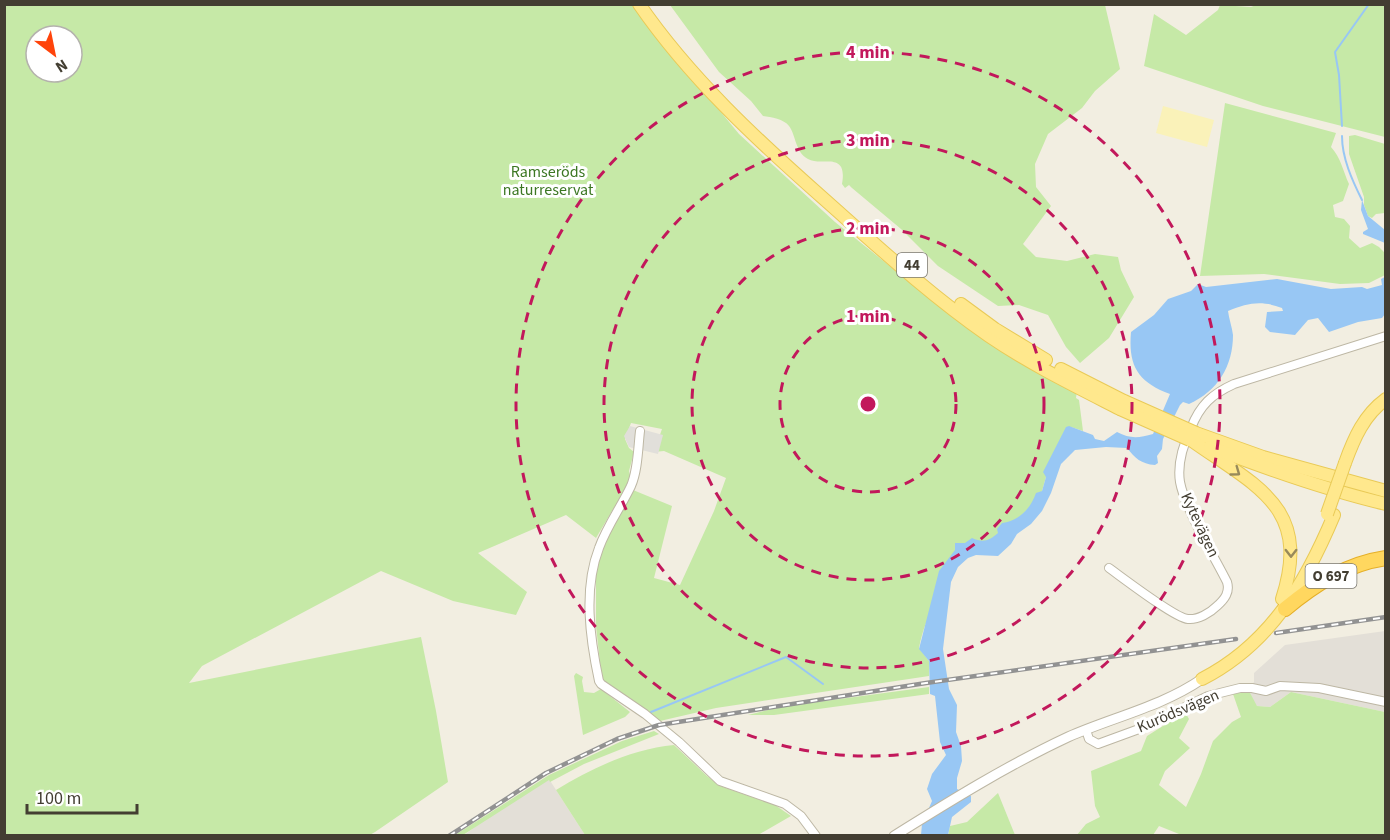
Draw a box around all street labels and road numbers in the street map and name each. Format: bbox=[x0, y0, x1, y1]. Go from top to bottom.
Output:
road number: 44 bbox=[897, 253, 927, 277]
street label: Kytevägen bbox=[1175, 489, 1225, 561]
road number: O 697 bbox=[1306, 564, 1356, 588]
street label: Kurödsvägen bbox=[1134, 684, 1222, 738]

